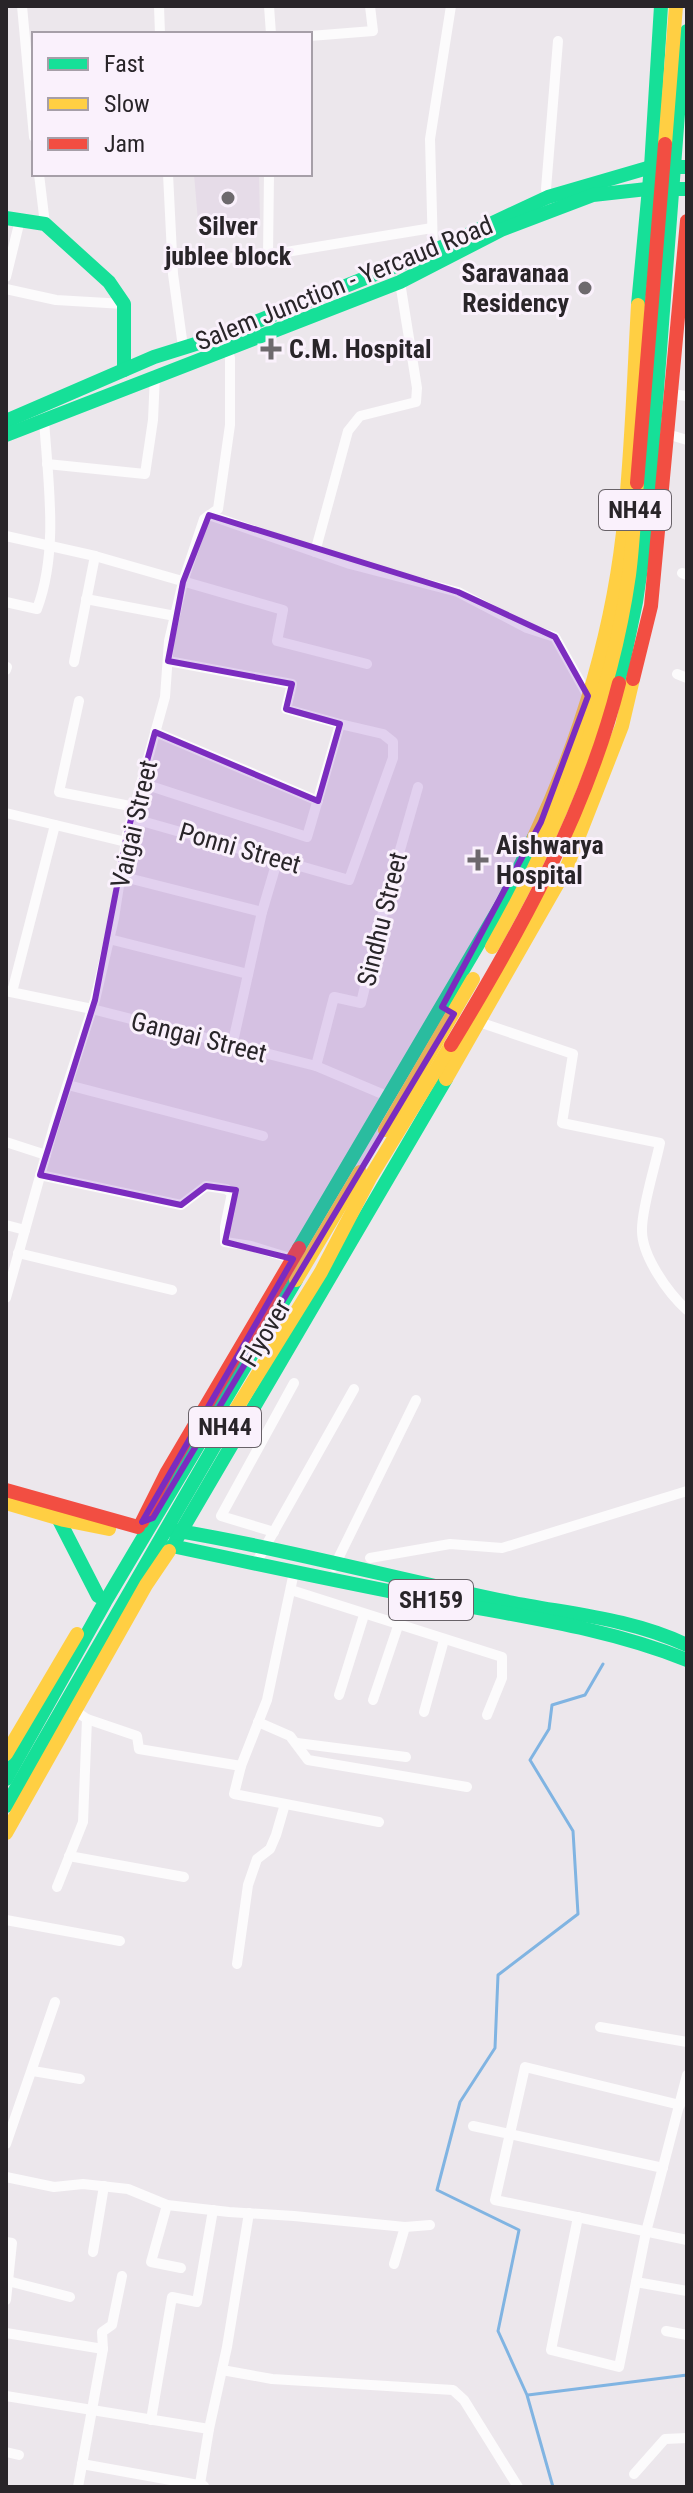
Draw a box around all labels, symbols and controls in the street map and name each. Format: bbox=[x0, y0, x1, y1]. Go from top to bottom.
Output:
legend bbox=[32, 32, 312, 176]
text: Fast bbox=[104, 50, 145, 78]
text: Slow bbox=[104, 90, 150, 118]
text: Jam bbox=[104, 130, 145, 158]
marker: Silver jublee block bbox=[219, 189, 237, 207]
street label: Salem Junction - Yercaud Road bbox=[191, 210, 497, 356]
place label: Silver jublee block bbox=[164, 211, 292, 271]
place label: Saravanaa Residency bbox=[461, 258, 569, 318]
marker: Saravanaa Residency bbox=[576, 279, 594, 297]
place label: C.M. Hospital bbox=[289, 334, 432, 364]
marker: C.M. Hospital bbox=[260, 338, 282, 360]
road number: NH44 bbox=[599, 490, 671, 530]
street label: Vaigai Street bbox=[105, 757, 163, 891]
street label: Ponni Street bbox=[176, 816, 304, 880]
place label: Aishwarya Hospital bbox=[496, 830, 604, 890]
street label: Sindhu Street bbox=[351, 849, 413, 989]
marker: Aishwarya Hospital bbox=[467, 849, 489, 871]
street label: Gangai Street bbox=[128, 1006, 270, 1068]
street label: Flyover bbox=[233, 1294, 297, 1372]
road number: NH44 bbox=[189, 1407, 261, 1447]
road number: SH159 bbox=[389, 1580, 473, 1620]

